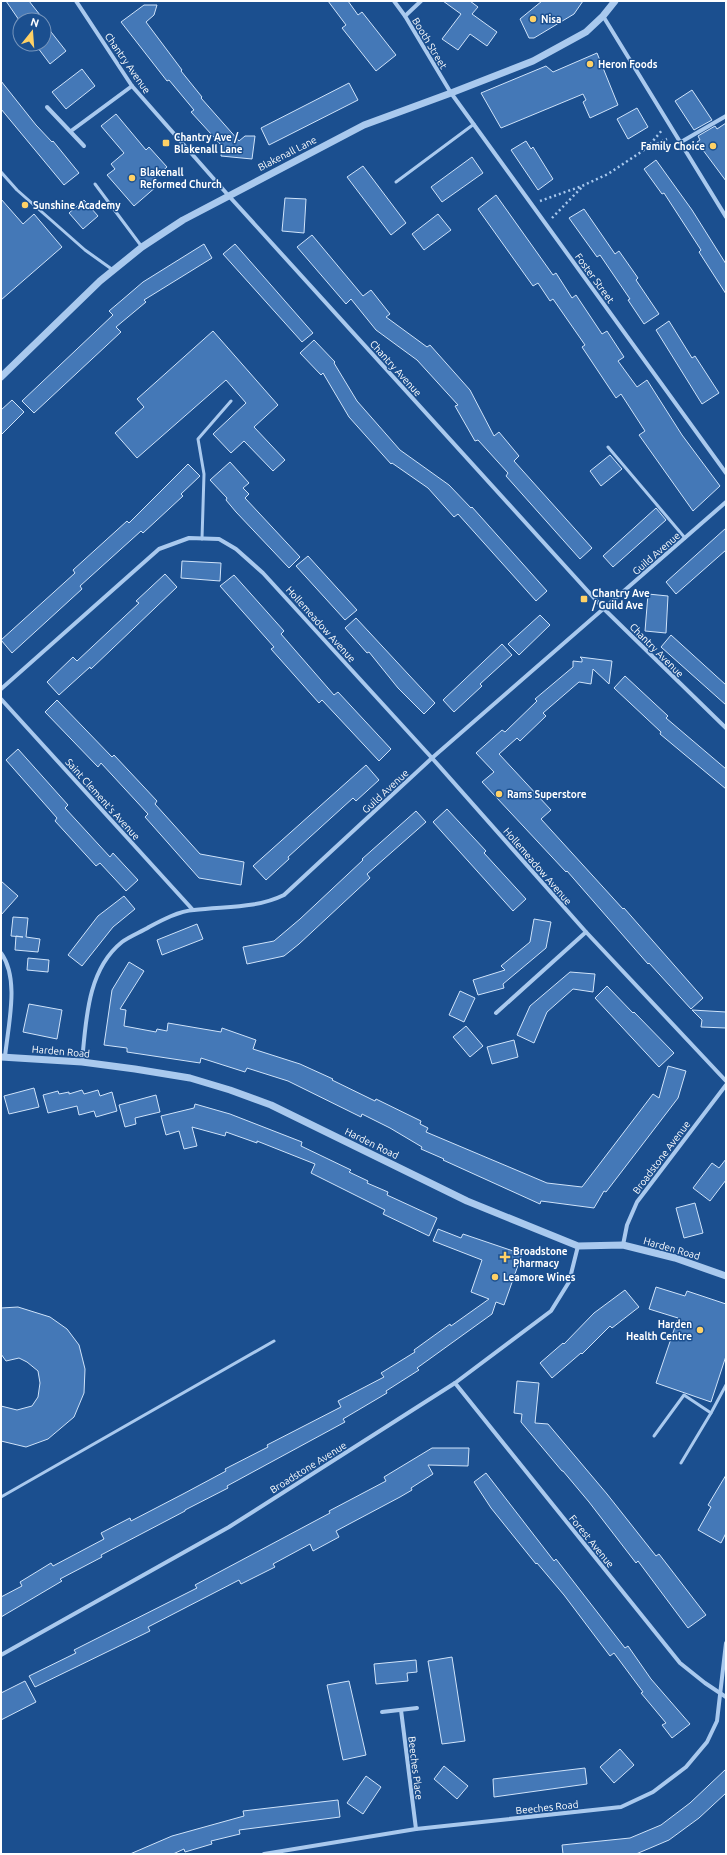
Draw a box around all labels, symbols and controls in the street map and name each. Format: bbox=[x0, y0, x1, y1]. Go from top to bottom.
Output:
north arrow bbox=[12, 12, 52, 52]
marker: Nisa bbox=[528, 14, 538, 24]
place label: Nisa bbox=[541, 14, 561, 25]
text: N bbox=[29, 15, 41, 29]
street label: Booth Street bbox=[410, 16, 449, 71]
street label: Chantry Avenue bbox=[103, 31, 153, 96]
marker: Heron Foods bbox=[585, 59, 595, 69]
place label: Heron Foods bbox=[598, 59, 658, 70]
place label: Chantry Ave / Blakenall Lane bbox=[174, 132, 243, 155]
street label: Blakenall Lane bbox=[256, 134, 318, 173]
marker: Chantry Ave / Blakenall Lane bbox=[161, 138, 171, 148]
place label: Family Choice bbox=[641, 141, 705, 152]
marker: Family Choice bbox=[708, 141, 718, 151]
place label: Blakenall Reformed Church bbox=[140, 167, 222, 190]
marker: Blakenall Reformed Church bbox=[127, 173, 137, 183]
marker: Sunshine Academy bbox=[20, 200, 30, 210]
place label: Sunshine Academy bbox=[33, 200, 121, 211]
street label: Foster Street bbox=[573, 251, 616, 305]
street label: Chantry Avenue bbox=[368, 338, 424, 399]
street label: Guild Avenue bbox=[630, 530, 682, 577]
street label: Hollemeadow Avenue bbox=[284, 584, 358, 665]
place label: Chantry Ave / Guild Ave bbox=[591, 588, 650, 611]
marker: Chantry Ave / Guild Ave bbox=[579, 594, 589, 604]
street label: Chantry Avenue bbox=[628, 621, 686, 679]
street label: Saint Clement's Avenue bbox=[63, 756, 142, 842]
street label: Guild Avenue bbox=[360, 767, 411, 816]
marker: Rams Superstore bbox=[494, 789, 504, 799]
place label: Rams Superstore bbox=[507, 789, 587, 800]
street label: Hollemeadow Avenue bbox=[501, 826, 574, 907]
street label: Harden Road bbox=[31, 1043, 91, 1060]
street label: Broadstone Avenue bbox=[630, 1119, 692, 1196]
street label: Harden Road bbox=[343, 1126, 401, 1161]
street label: Harden Road bbox=[642, 1235, 702, 1262]
place label: Broadstone Pharmacy bbox=[513, 1246, 568, 1269]
marker: Broadstone Pharmacy bbox=[500, 1252, 510, 1262]
marker: Leamore Wines bbox=[490, 1272, 500, 1282]
place label: Leamore Wines bbox=[503, 1272, 576, 1283]
place label: Harden Health Centre bbox=[626, 1319, 692, 1342]
marker: Harden Health Centre bbox=[695, 1325, 705, 1335]
street label: Broadstone Avenue bbox=[268, 1439, 349, 1495]
street label: Forest Avenue bbox=[567, 1513, 616, 1570]
street label: Beeches Place bbox=[406, 1736, 425, 1800]
street label: Beeches Road bbox=[515, 1799, 579, 1816]

